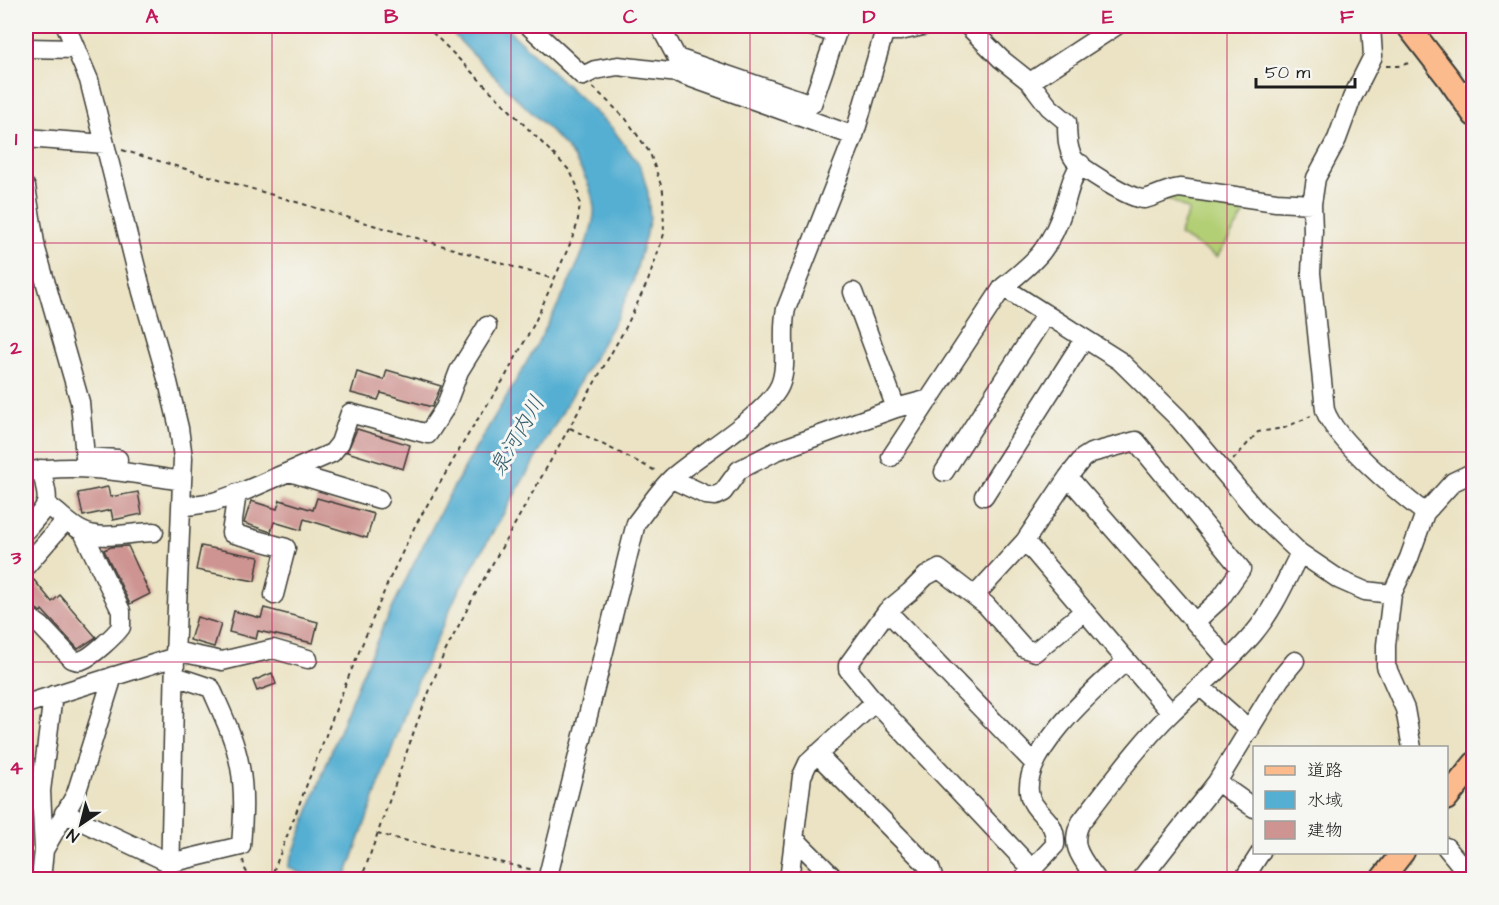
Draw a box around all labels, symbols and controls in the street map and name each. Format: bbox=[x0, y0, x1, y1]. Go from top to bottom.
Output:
text: A bbox=[146, 3, 159, 31]
text: B bbox=[384, 3, 399, 31]
text: C bbox=[623, 3, 638, 31]
text: D bbox=[863, 3, 876, 31]
text: E bbox=[1102, 3, 1114, 31]
text: F bbox=[1340, 3, 1355, 31]
scale bar bbox=[1256, 51, 1355, 89]
text: 50 m bbox=[1265, 60, 1310, 85]
text: 1 bbox=[15, 125, 18, 153]
text: 2 bbox=[9, 334, 22, 362]
water label: 泉河内川 bbox=[482, 390, 553, 482]
text: 3 bbox=[10, 544, 22, 572]
legend bbox=[1253, 746, 1448, 854]
text: 4 bbox=[9, 754, 23, 782]
text: 道路 bbox=[1307, 758, 1343, 783]
text: 水域 bbox=[1307, 788, 1343, 813]
north arrow bbox=[51, 794, 111, 854]
text: 建物 bbox=[1307, 818, 1343, 843]
text: N bbox=[63, 824, 83, 847]

